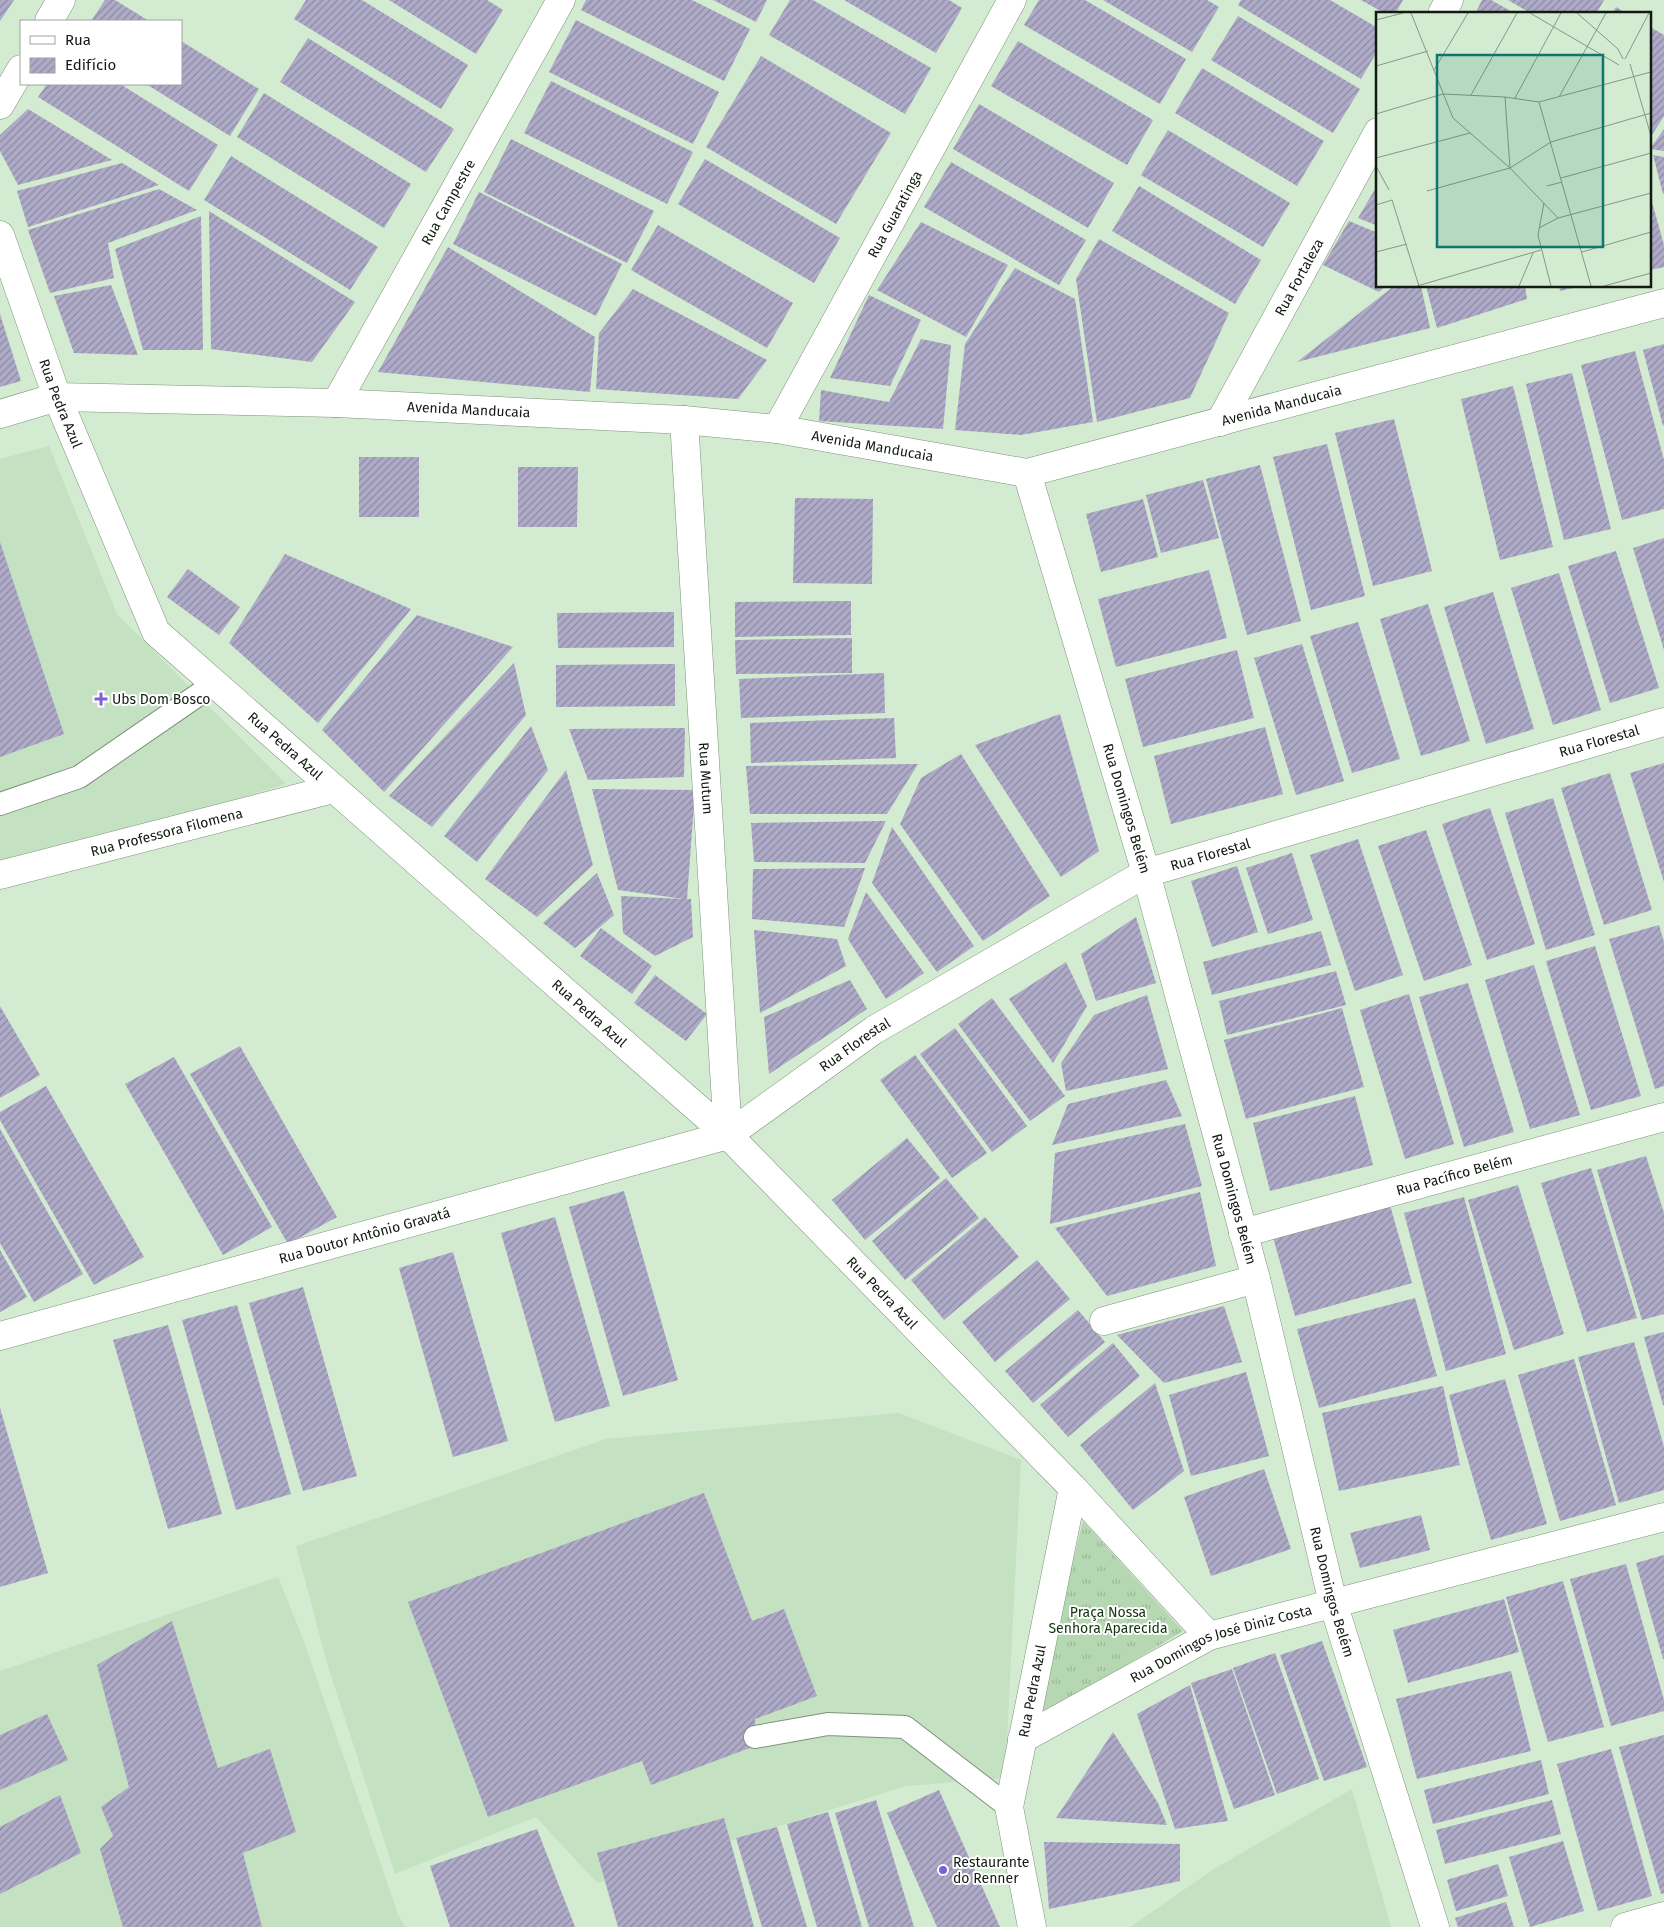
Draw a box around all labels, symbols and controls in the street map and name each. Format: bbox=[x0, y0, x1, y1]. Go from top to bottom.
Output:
inset map bbox=[1376, 12, 1652, 288]
legend bbox=[20, 20, 182, 85]
text: Rua bbox=[65, 31, 91, 49]
text: Edifício bbox=[65, 56, 116, 74]
street label: Rua Campestre bbox=[418, 157, 479, 248]
street label: Rua Guaratinga bbox=[864, 168, 926, 261]
street label: Rua Fortaleza bbox=[1271, 236, 1327, 319]
street label: Rua Pedra Azul bbox=[35, 357, 85, 451]
street label: Avenida Manducaia bbox=[1220, 381, 1343, 430]
street label: Avenida Manducaia bbox=[407, 398, 531, 421]
street label: Avenida Manducaia bbox=[810, 427, 935, 465]
place label: Ubs Dom Bosco bbox=[112, 691, 211, 708]
marker: Ubs Dom Bosco bbox=[94, 692, 108, 706]
street label: Rua Pedra Azul bbox=[244, 709, 326, 784]
street label: Rua Florestal bbox=[1557, 722, 1641, 761]
street label: Rua Mutum bbox=[695, 742, 716, 815]
street label: Rua Domingos Belém bbox=[1099, 742, 1154, 876]
street label: Rua Professora Filomena bbox=[89, 805, 245, 860]
street label: Rua Florestal bbox=[1168, 835, 1252, 874]
street label: Rua Pedra Azul bbox=[548, 976, 630, 1051]
street label: Rua Florestal bbox=[816, 1014, 893, 1076]
street label: Rua Domingos Belém bbox=[1208, 1132, 1260, 1266]
street label: Rua Pacífico Belém bbox=[1394, 1151, 1514, 1199]
street label: Rua Doutor Antônio Gravatá bbox=[277, 1204, 452, 1268]
street label: Rua Pedra Azul bbox=[843, 1253, 921, 1333]
street label: Rua Domingos Belém bbox=[1306, 1525, 1358, 1659]
street label: Rua Domingos José Diniz Costa bbox=[1127, 1601, 1314, 1687]
park label: Praça Nossa Senhora Aparecida bbox=[1048, 1604, 1168, 1637]
street label: Rua Pedra Azul bbox=[1015, 1643, 1050, 1739]
place label: Restaurante do Renner bbox=[953, 1854, 1029, 1887]
marker: Restaurante do Renner bbox=[937, 1864, 949, 1876]

